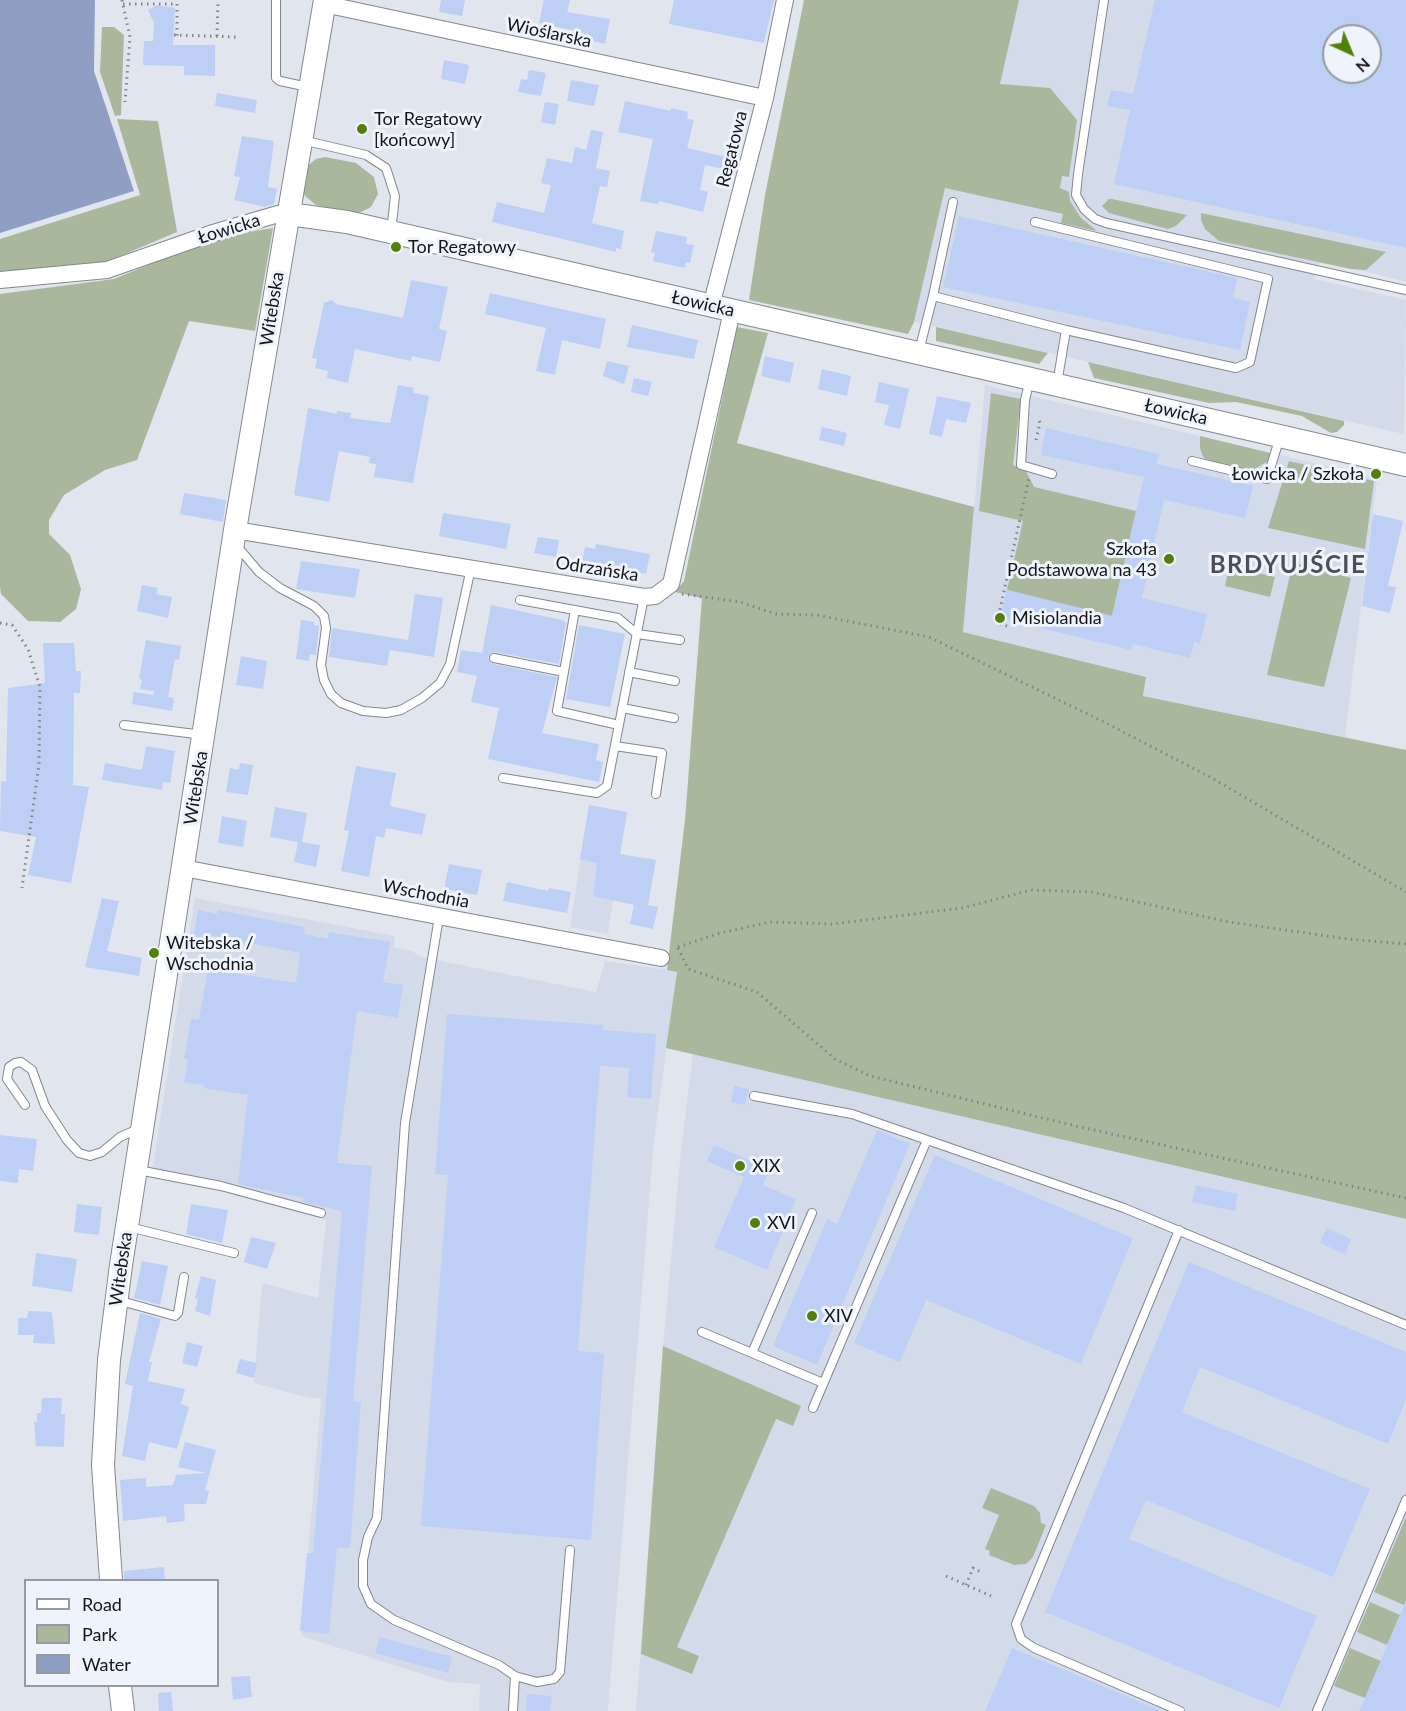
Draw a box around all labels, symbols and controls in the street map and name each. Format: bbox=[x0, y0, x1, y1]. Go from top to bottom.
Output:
street label: Wioślarska bbox=[504, 13, 594, 53]
north arrow bbox=[1322, 24, 1382, 84]
text: N bbox=[1352, 55, 1375, 77]
place label: Tor Regatowy [końcowy] bbox=[374, 108, 482, 150]
street label: Regatowa bbox=[712, 109, 752, 189]
marker: Tor Regatowy [końcowy] bbox=[355, 122, 369, 136]
street label: Łowicka bbox=[195, 209, 263, 249]
place label: Tor Regatowy bbox=[408, 236, 516, 258]
marker: Tor Regatowy bbox=[389, 240, 403, 254]
street label: Witebska bbox=[255, 270, 289, 348]
street label: Łowicka bbox=[669, 286, 737, 322]
street label: Łowicka bbox=[1142, 394, 1210, 430]
place label: Łowicka / Szkoła bbox=[1232, 463, 1364, 485]
marker: Łowicka / Szkoła bbox=[1369, 467, 1383, 481]
place label: Szkoła Podstawowa na 43 bbox=[1007, 538, 1157, 580]
district label: BRDYUJŚCIE bbox=[1210, 551, 1366, 579]
street label: Odrzańska bbox=[554, 552, 640, 586]
marker: Szkoła Podstawowa na 43 bbox=[1162, 552, 1176, 566]
place label: Misiolandia bbox=[1012, 607, 1102, 629]
marker: Misiolandia bbox=[993, 611, 1007, 625]
street label: Witebska bbox=[179, 749, 213, 827]
street label: Wschodnia bbox=[381, 875, 471, 913]
place label: Witebska / Wschodnia bbox=[166, 932, 254, 974]
marker: Witebska / Wschodnia bbox=[147, 946, 161, 960]
place label: XIX bbox=[752, 1155, 780, 1177]
marker: XIX bbox=[733, 1159, 747, 1173]
place label: XVI bbox=[767, 1212, 796, 1234]
marker: XVI bbox=[748, 1216, 762, 1230]
street label: Witebska bbox=[105, 1230, 137, 1308]
place label: XIV bbox=[824, 1305, 853, 1327]
marker: XIV bbox=[805, 1309, 819, 1323]
legend bbox=[24, 1579, 219, 1687]
text: Road bbox=[82, 1593, 122, 1615]
text: Park bbox=[82, 1623, 117, 1645]
text: Water bbox=[82, 1653, 131, 1675]

